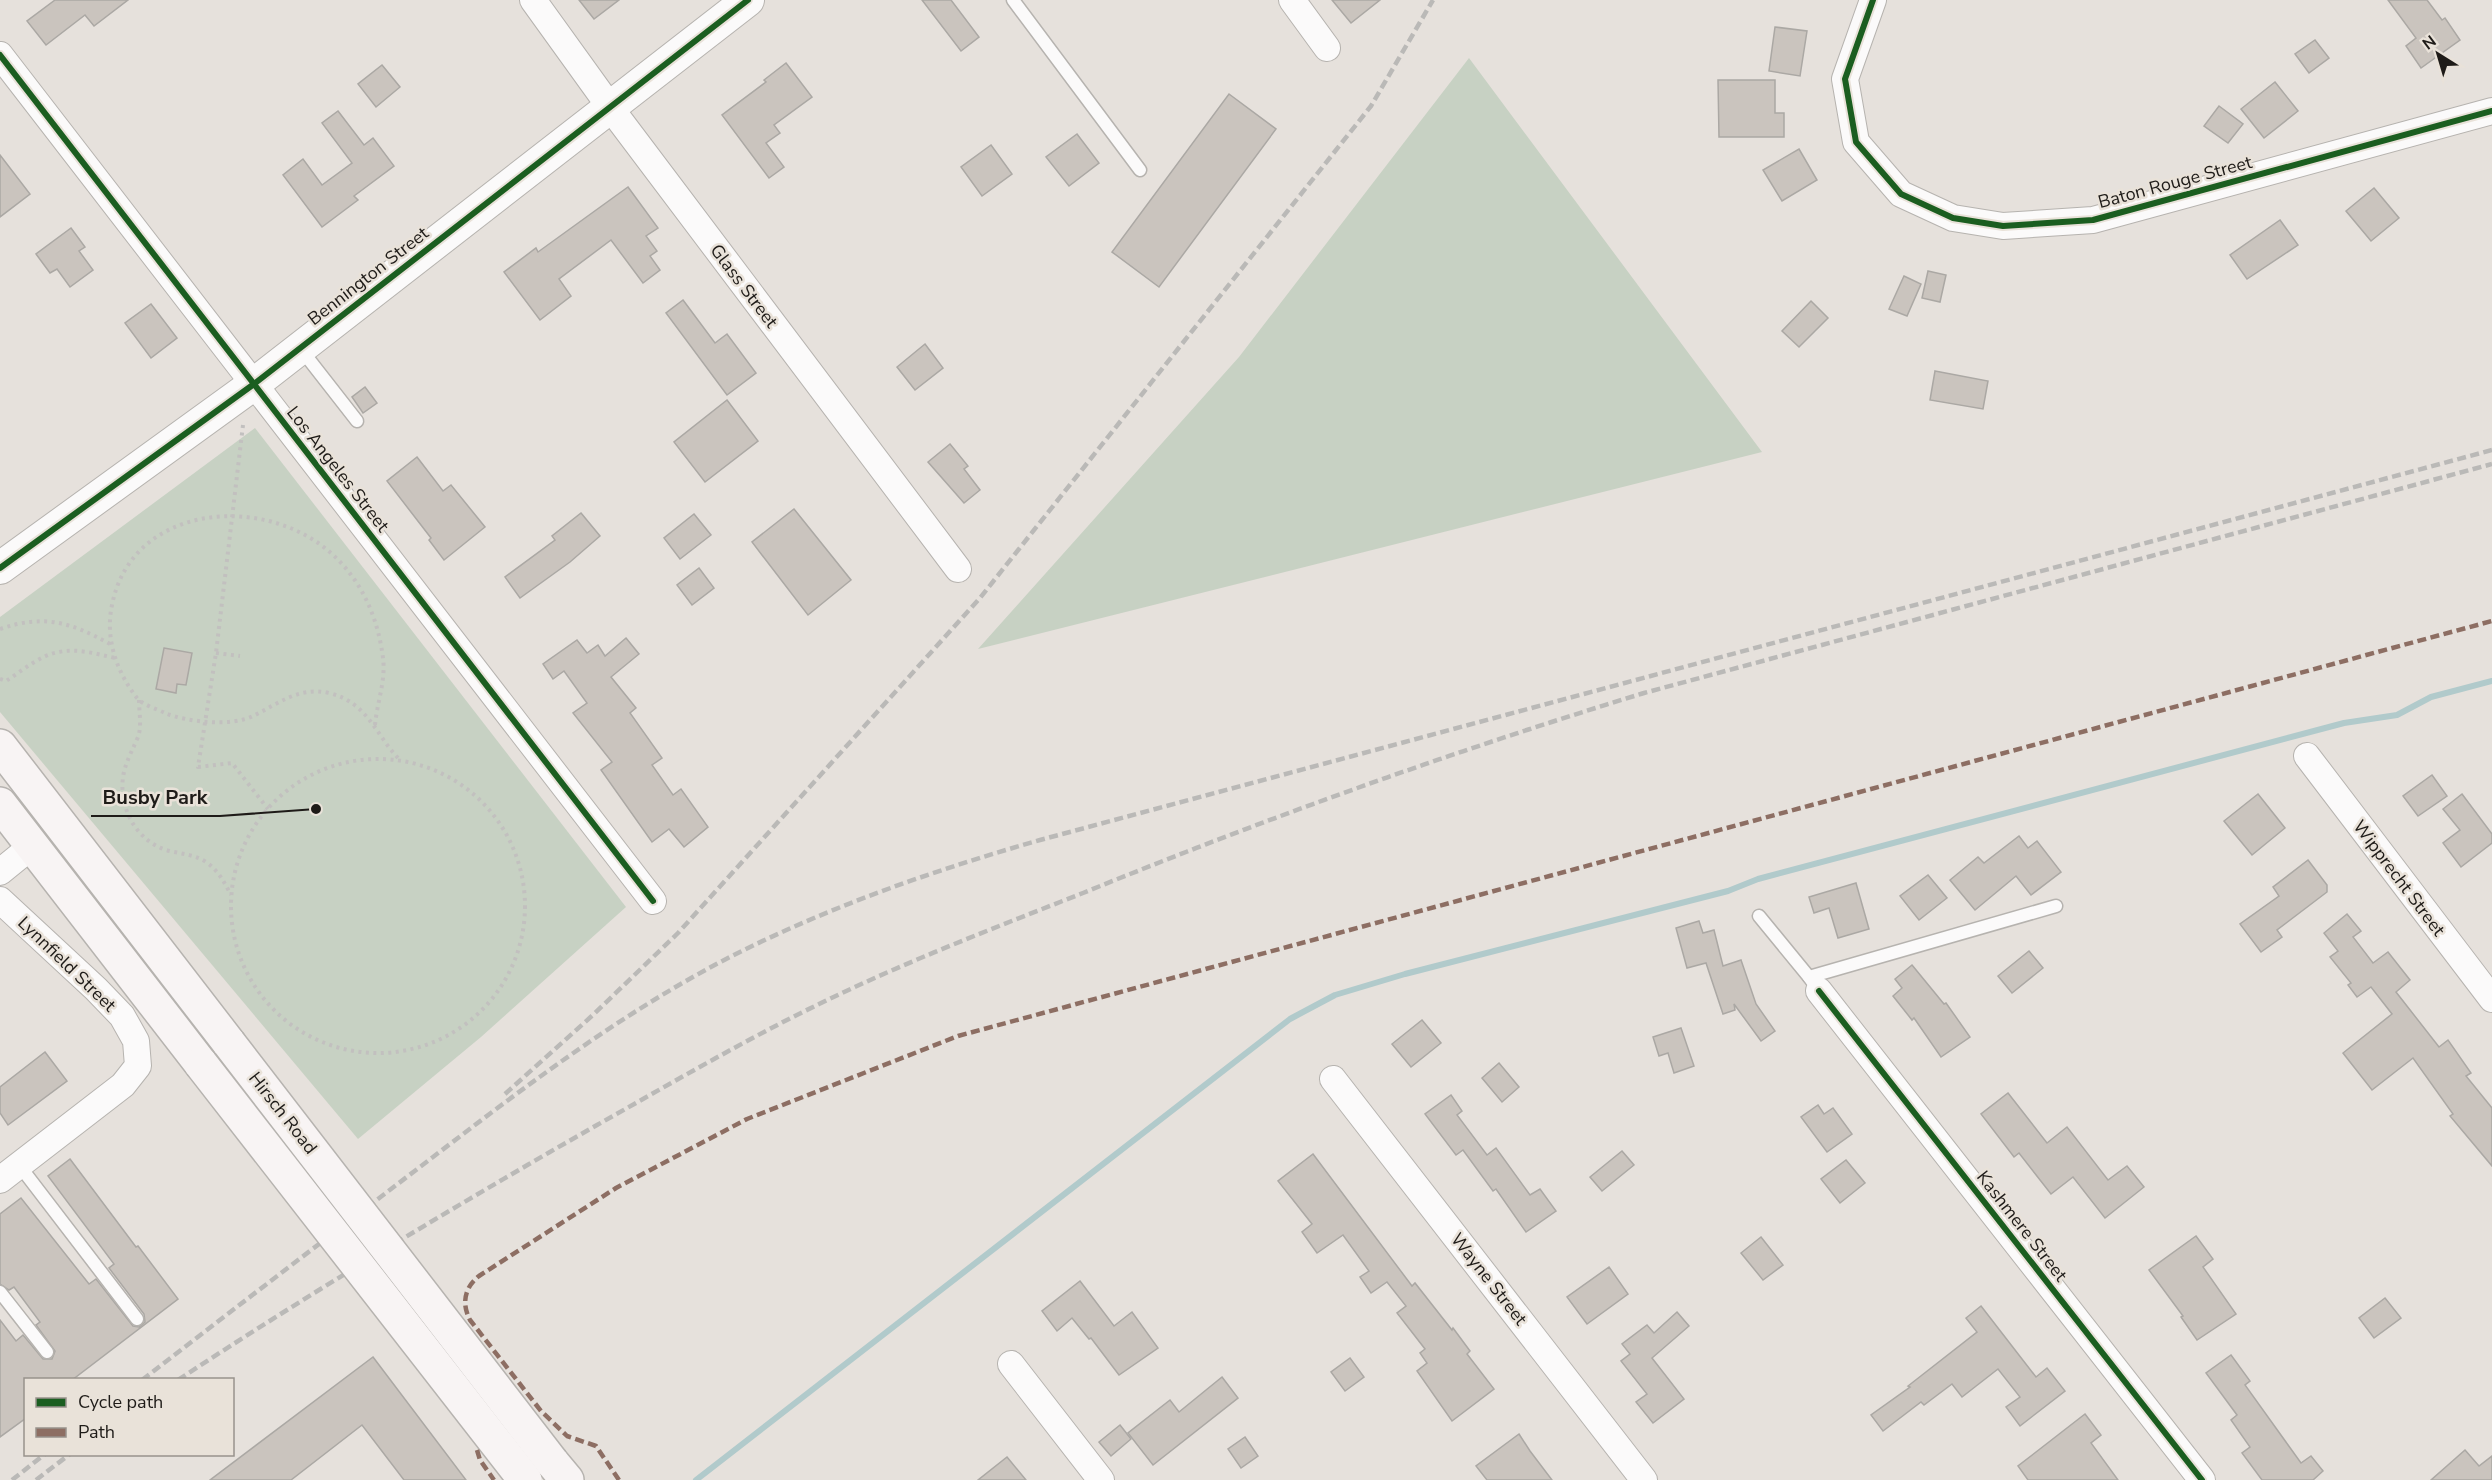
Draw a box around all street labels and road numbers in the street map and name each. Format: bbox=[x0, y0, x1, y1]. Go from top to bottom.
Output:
street label: Baton Rouge Street bbox=[2095, 150, 2255, 214]
street label: Bennington Street bbox=[303, 221, 434, 331]
street label: Glass Street bbox=[705, 239, 784, 333]
street label: Los Angeles Street bbox=[281, 401, 395, 537]
street label: Wipprecht Street bbox=[2347, 815, 2451, 941]
street label: Lynnfield Street bbox=[13, 911, 122, 1018]
street label: Hirsch Road bbox=[243, 1067, 323, 1159]
street label: Kashmere Street bbox=[1971, 1166, 2073, 1287]
street label: Wayne Street bbox=[1445, 1228, 1533, 1331]

